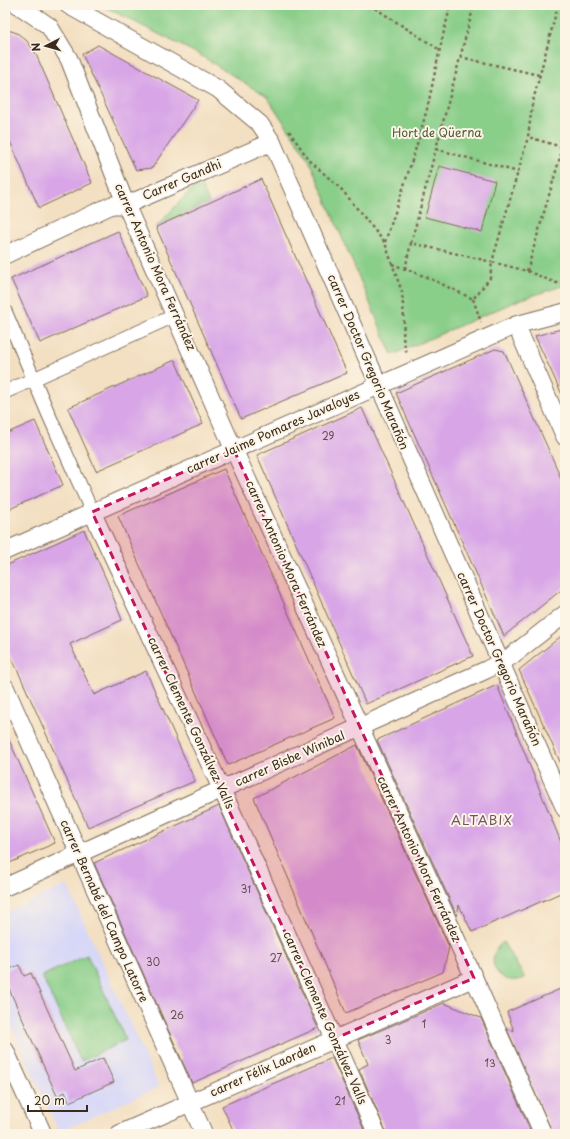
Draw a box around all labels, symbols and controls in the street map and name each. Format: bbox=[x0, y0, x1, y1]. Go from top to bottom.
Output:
north arrow bbox=[26, 26, 66, 66]
text: N bbox=[27, 42, 44, 52]
park label: Hort de Qüerna bbox=[392, 123, 482, 141]
street label: Carrer Gandhi bbox=[139, 154, 224, 204]
street label: carrer Antonio Mora Ferrández bbox=[111, 180, 201, 353]
street label: carrer Doctor Gregorio Marañón bbox=[324, 271, 414, 452]
street label: carrer Jaime Pomares Javaloyes bbox=[183, 384, 363, 478]
house number: 29 bbox=[322, 428, 335, 443]
street label: carrer Antonio Mora Ferrández bbox=[242, 477, 332, 650]
street label: carrer Doctor Gregorio Marañón bbox=[453, 569, 547, 749]
street label: carrer Clemente Gonzálvez Valls bbox=[144, 634, 240, 812]
street label: carrer Bisbe Winibal bbox=[232, 726, 348, 790]
street label: carrer Antonio Mora Ferrández bbox=[373, 773, 466, 945]
district label: ALTABIX bbox=[451, 810, 513, 829]
street label: carrer Bernabé del Campo Latorre bbox=[56, 816, 154, 1005]
house number: 31 bbox=[241, 881, 251, 896]
street label: carrer Clemente Gonzálvez Valls bbox=[279, 928, 373, 1108]
house number: 27 bbox=[270, 950, 283, 965]
house number: 30 bbox=[146, 954, 160, 969]
house number: 26 bbox=[170, 1007, 184, 1022]
house number: 1 bbox=[422, 1016, 426, 1031]
house number: 3 bbox=[385, 1032, 391, 1047]
street label: carrer Félix Laorden bbox=[207, 1038, 319, 1101]
house number: 13 bbox=[484, 1055, 496, 1070]
scale bar bbox=[28, 1087, 87, 1113]
text: 20 m bbox=[34, 1091, 65, 1109]
house number: 21 bbox=[334, 1093, 346, 1108]

